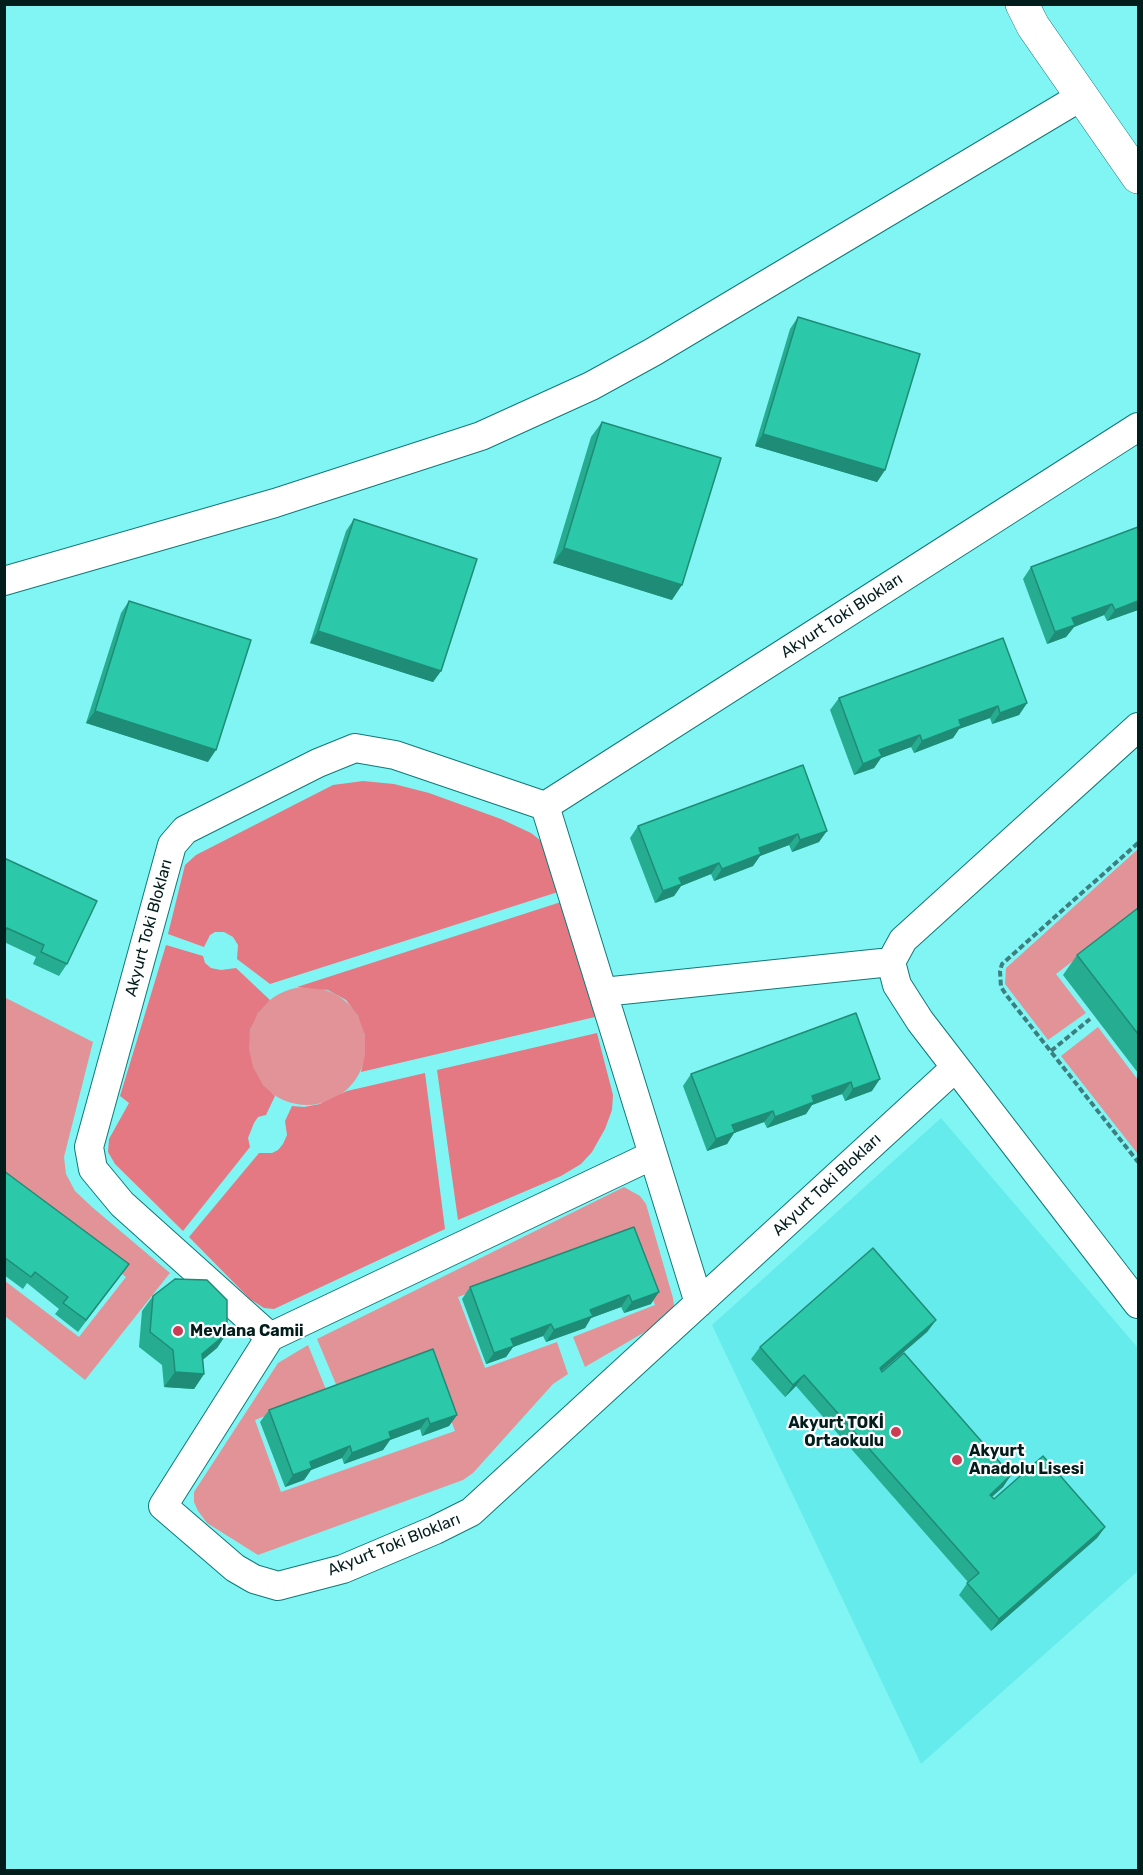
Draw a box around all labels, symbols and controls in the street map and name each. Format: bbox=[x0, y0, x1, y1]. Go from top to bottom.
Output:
street label: Akyurt Toki Blokları bbox=[777, 569, 907, 663]
street label: Akyurt Toki Blokları bbox=[121, 857, 177, 999]
street label: Akyurt Toki Blokları bbox=[769, 1130, 885, 1240]
place label: Mevlana Camii bbox=[190, 1321, 304, 1341]
marker: Mevlana Camii bbox=[171, 1324, 185, 1338]
place label: Akyurt TOKİ Ortaokulu bbox=[788, 1413, 884, 1451]
marker: Akyurt TOKİ Ortaokulu bbox=[889, 1425, 903, 1439]
place label: Akyurt Anadolu Lisesi bbox=[969, 1441, 1084, 1479]
marker: Akyurt Anadolu Lisesi bbox=[950, 1453, 964, 1467]
street label: Akyurt Toki Blokları bbox=[325, 1510, 463, 1580]

